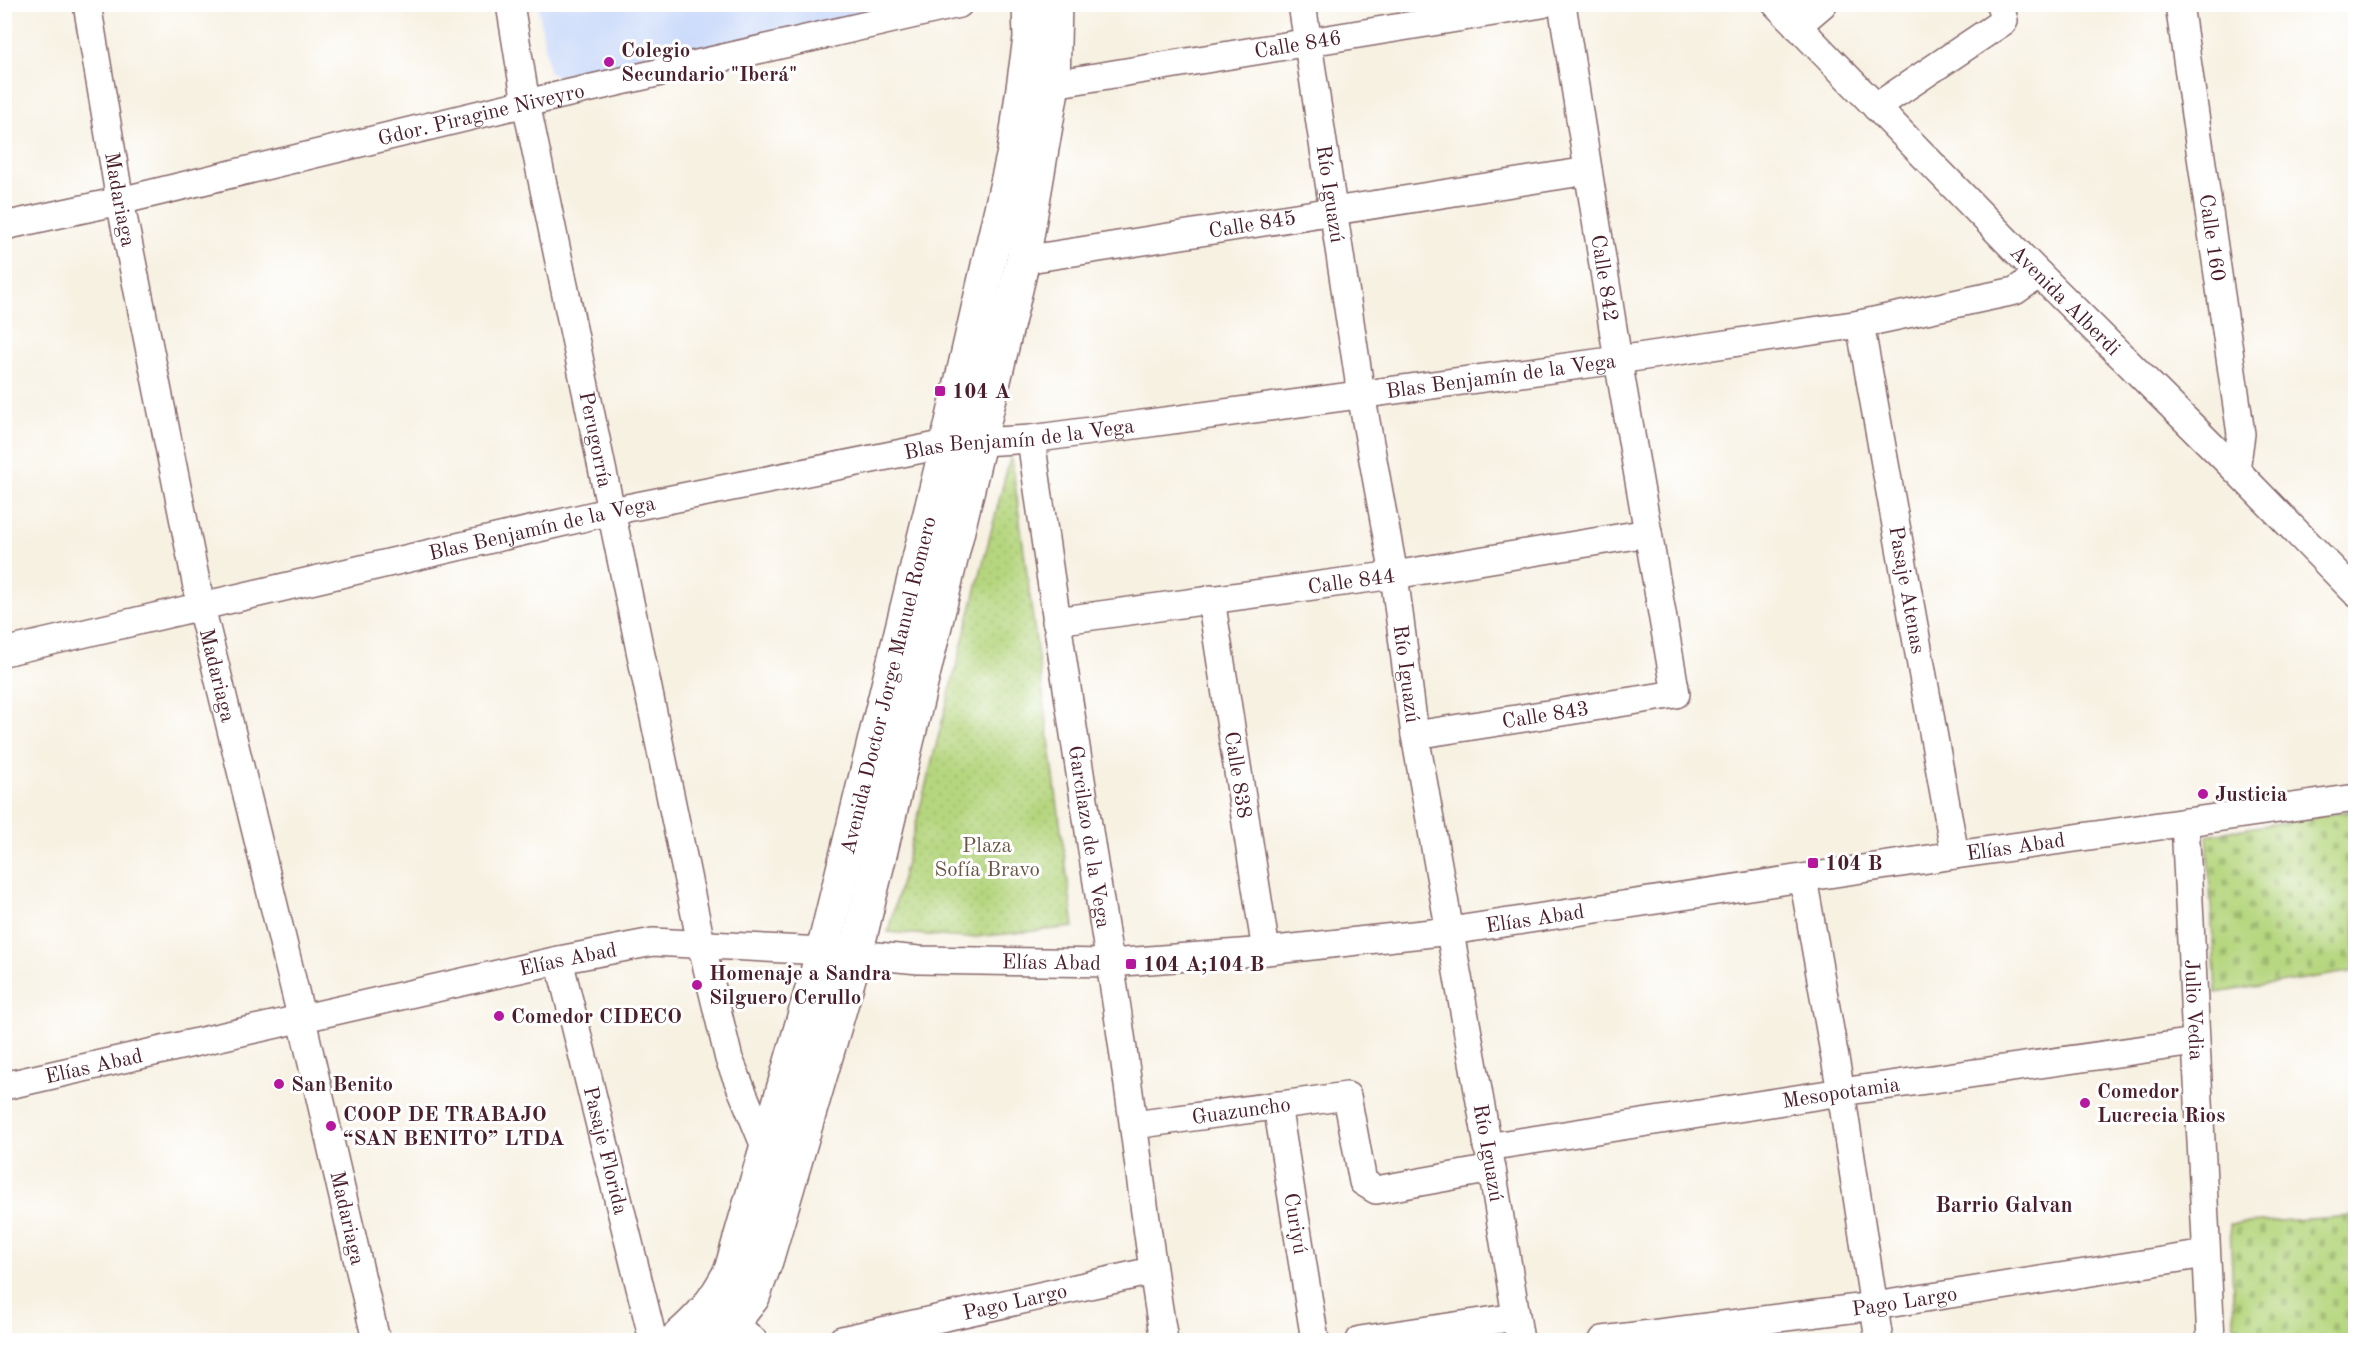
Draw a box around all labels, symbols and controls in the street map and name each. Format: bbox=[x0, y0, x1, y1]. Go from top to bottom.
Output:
street label: Calle 846 bbox=[1253, 28, 1343, 63]
place label: Colegio Secundario "Iberá" bbox=[621, 41, 797, 86]
marker: Colegio Secundario "Iberá" bbox=[602, 55, 616, 69]
street label: Gdor. Piragine Niveyro bbox=[376, 81, 587, 150]
street label: Río Iguazú bbox=[1311, 144, 1347, 244]
street label: Madariaga bbox=[100, 151, 138, 249]
street label: Calle 160 bbox=[2195, 193, 2228, 283]
street label: Calle 845 bbox=[1207, 208, 1297, 243]
street label: Calle 842 bbox=[1586, 233, 1621, 323]
street label: Avenida Alberdi bbox=[2005, 242, 2123, 360]
street label: Blas Benjamín de la Vega bbox=[1385, 351, 1617, 403]
place label: 104 A bbox=[952, 382, 1010, 403]
marker: 104 A bbox=[933, 384, 947, 398]
street label: Perugorría bbox=[574, 390, 615, 490]
street label: Blas Benjamín de la Vega bbox=[902, 416, 1136, 464]
street label: Blas Benjamín de la Vega bbox=[427, 494, 657, 565]
street label: Avenida Doctor Jorge Manuel Romero bbox=[838, 515, 941, 857]
street label: Pasaje Atenas bbox=[1884, 524, 1928, 656]
street label: Calle 844 bbox=[1307, 566, 1396, 599]
street label: Río Iguazú bbox=[1389, 624, 1422, 724]
street label: Madariaga bbox=[195, 627, 238, 725]
street label: Calle 843 bbox=[1501, 699, 1591, 733]
street label: Calle 838 bbox=[1220, 730, 1254, 820]
street label: Garcilazo de la Vega bbox=[1064, 744, 1113, 930]
place label: Justicia bbox=[2215, 785, 2288, 806]
marker: Justicia bbox=[2196, 787, 2210, 801]
street label: Elías Abad bbox=[1965, 830, 2067, 865]
park label: Plaza Sofía Bravo bbox=[934, 836, 1040, 881]
place label: 104 B bbox=[1825, 854, 1882, 875]
marker: 104 B bbox=[1806, 856, 1820, 870]
street label: Elías Abad bbox=[1485, 902, 1586, 937]
street label: Elías Abad bbox=[517, 940, 619, 981]
street label: Elías Abad bbox=[1002, 952, 1101, 975]
place label: 104 A;104 B bbox=[1143, 955, 1264, 976]
marker: 104 A;104 B bbox=[1124, 957, 1138, 971]
street label: Julio Vedia bbox=[2180, 959, 2206, 1061]
place label: Homenaje a Sandra Silguero Cerullo bbox=[709, 964, 892, 1009]
marker: Homenaje a Sandra Silguero Cerullo bbox=[690, 978, 704, 992]
place label: Comedor CIDECO bbox=[511, 1007, 682, 1028]
marker: Comedor CIDECO bbox=[492, 1009, 506, 1023]
street label: Elías Abad bbox=[43, 1046, 145, 1088]
place label: San Benito bbox=[291, 1075, 393, 1096]
street label: Mesopotamia bbox=[1781, 1075, 1901, 1113]
marker: San Benito bbox=[272, 1077, 286, 1091]
place label: Comedor Lucrecia Rios bbox=[2097, 1082, 2225, 1127]
street label: Pasaje Florida bbox=[579, 1084, 631, 1217]
street label: Guazuncho bbox=[1190, 1095, 1292, 1129]
marker: Comedor Lucrecia Rios bbox=[2078, 1096, 2092, 1110]
street label: Río Iguazú bbox=[1469, 1103, 1506, 1203]
place label: COOP DE TRABAJO “SAN BENITO” LTDA bbox=[343, 1105, 565, 1150]
marker: COOP DE TRABAJO “SAN BENITO” LTDA bbox=[324, 1119, 338, 1133]
street label: Madariaga bbox=[325, 1169, 367, 1267]
street label: Curiyú bbox=[1279, 1191, 1310, 1256]
district label: Barrio Galvan bbox=[1935, 1195, 2073, 1217]
street label: Pago Largo bbox=[961, 1281, 1069, 1325]
street label: Pago Largo bbox=[1851, 1284, 1959, 1321]

